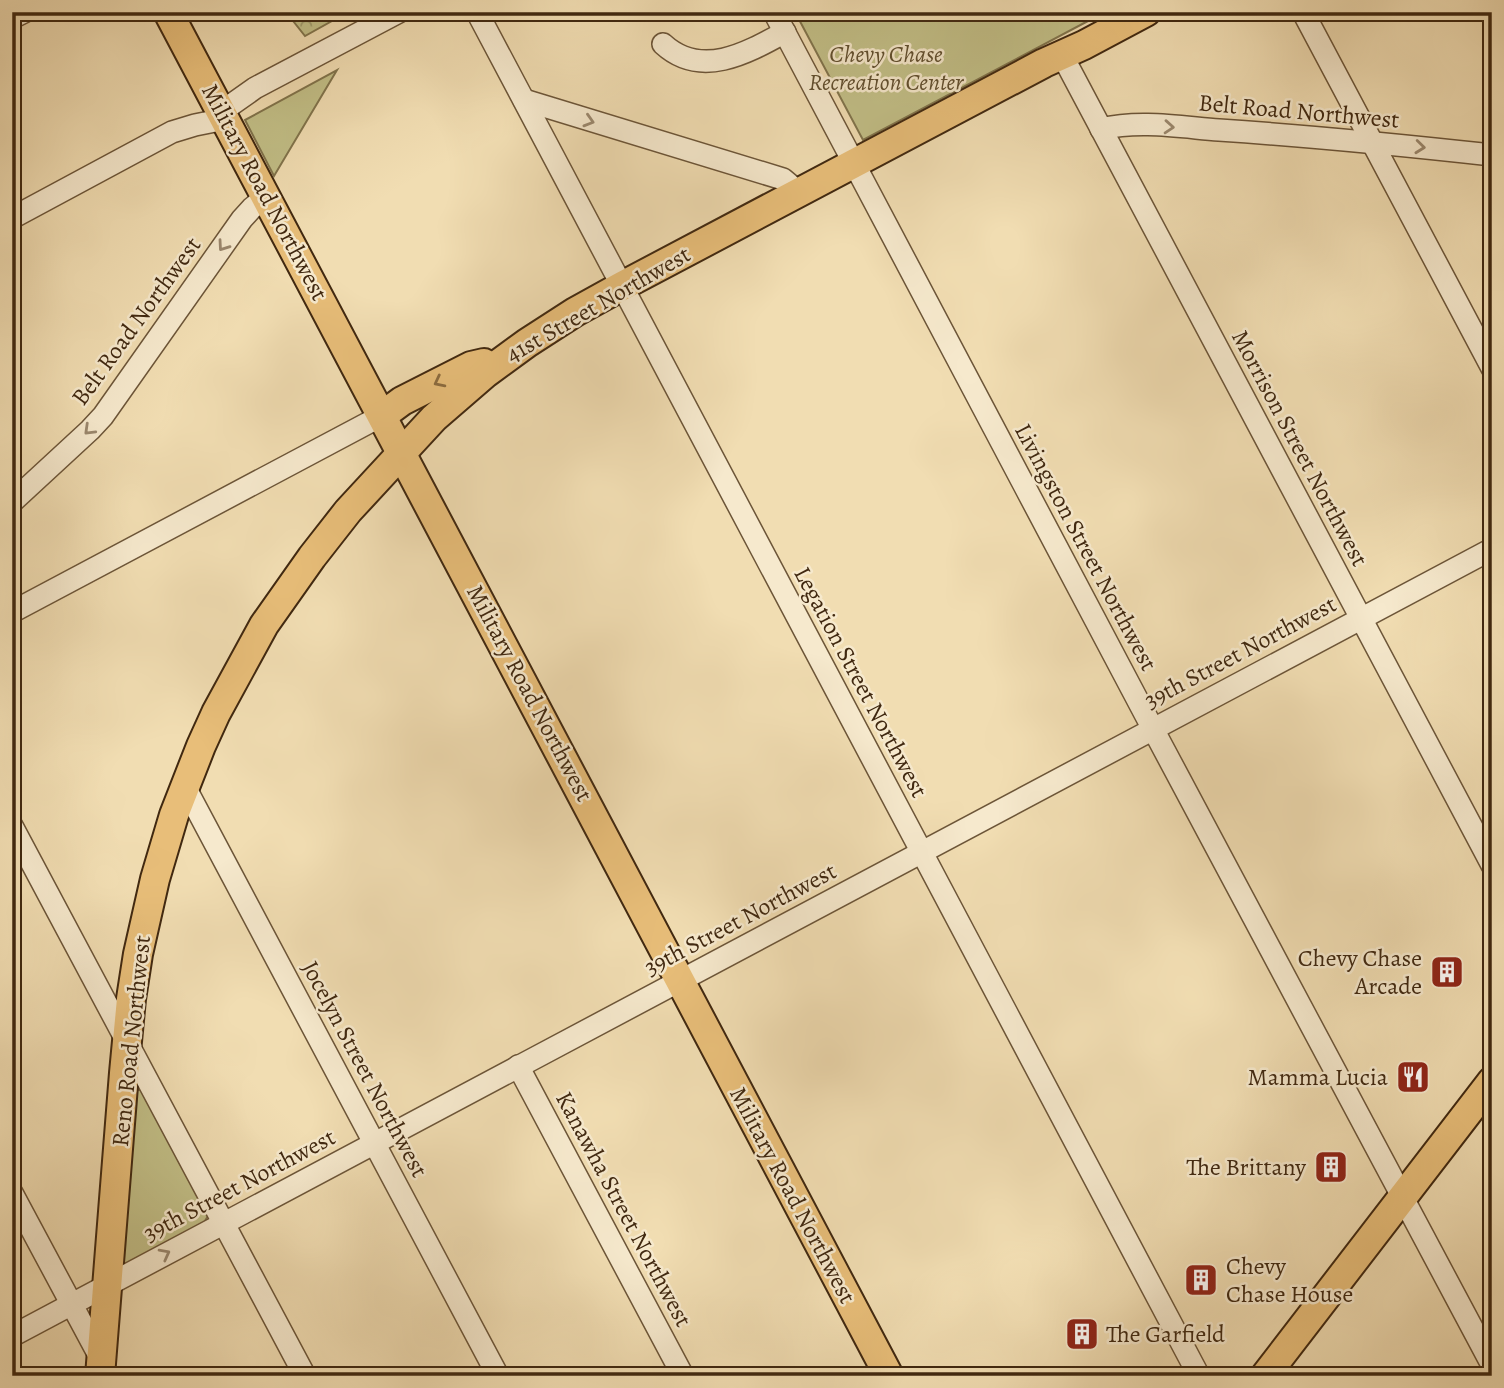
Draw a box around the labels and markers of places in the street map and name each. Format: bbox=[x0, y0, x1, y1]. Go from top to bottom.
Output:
place label: Chevy Chase Arcade bbox=[1298, 942, 1422, 1002]
building icon: Chevy Chase Arcade bbox=[1428, 953, 1466, 991]
restaurant icon: Mamma Lucia bbox=[1394, 1058, 1432, 1096]
place label: Mamma Lucia bbox=[1248, 1061, 1389, 1093]
building icon: The Brittany bbox=[1312, 1148, 1350, 1186]
place label: The Brittany bbox=[1186, 1151, 1306, 1183]
place label: Chevy Chase House bbox=[1226, 1250, 1353, 1310]
building icon: Chevy Chase House bbox=[1182, 1261, 1220, 1299]
building icon: The Garfield bbox=[1063, 1315, 1101, 1353]
place label: The Garfield bbox=[1106, 1318, 1225, 1350]

